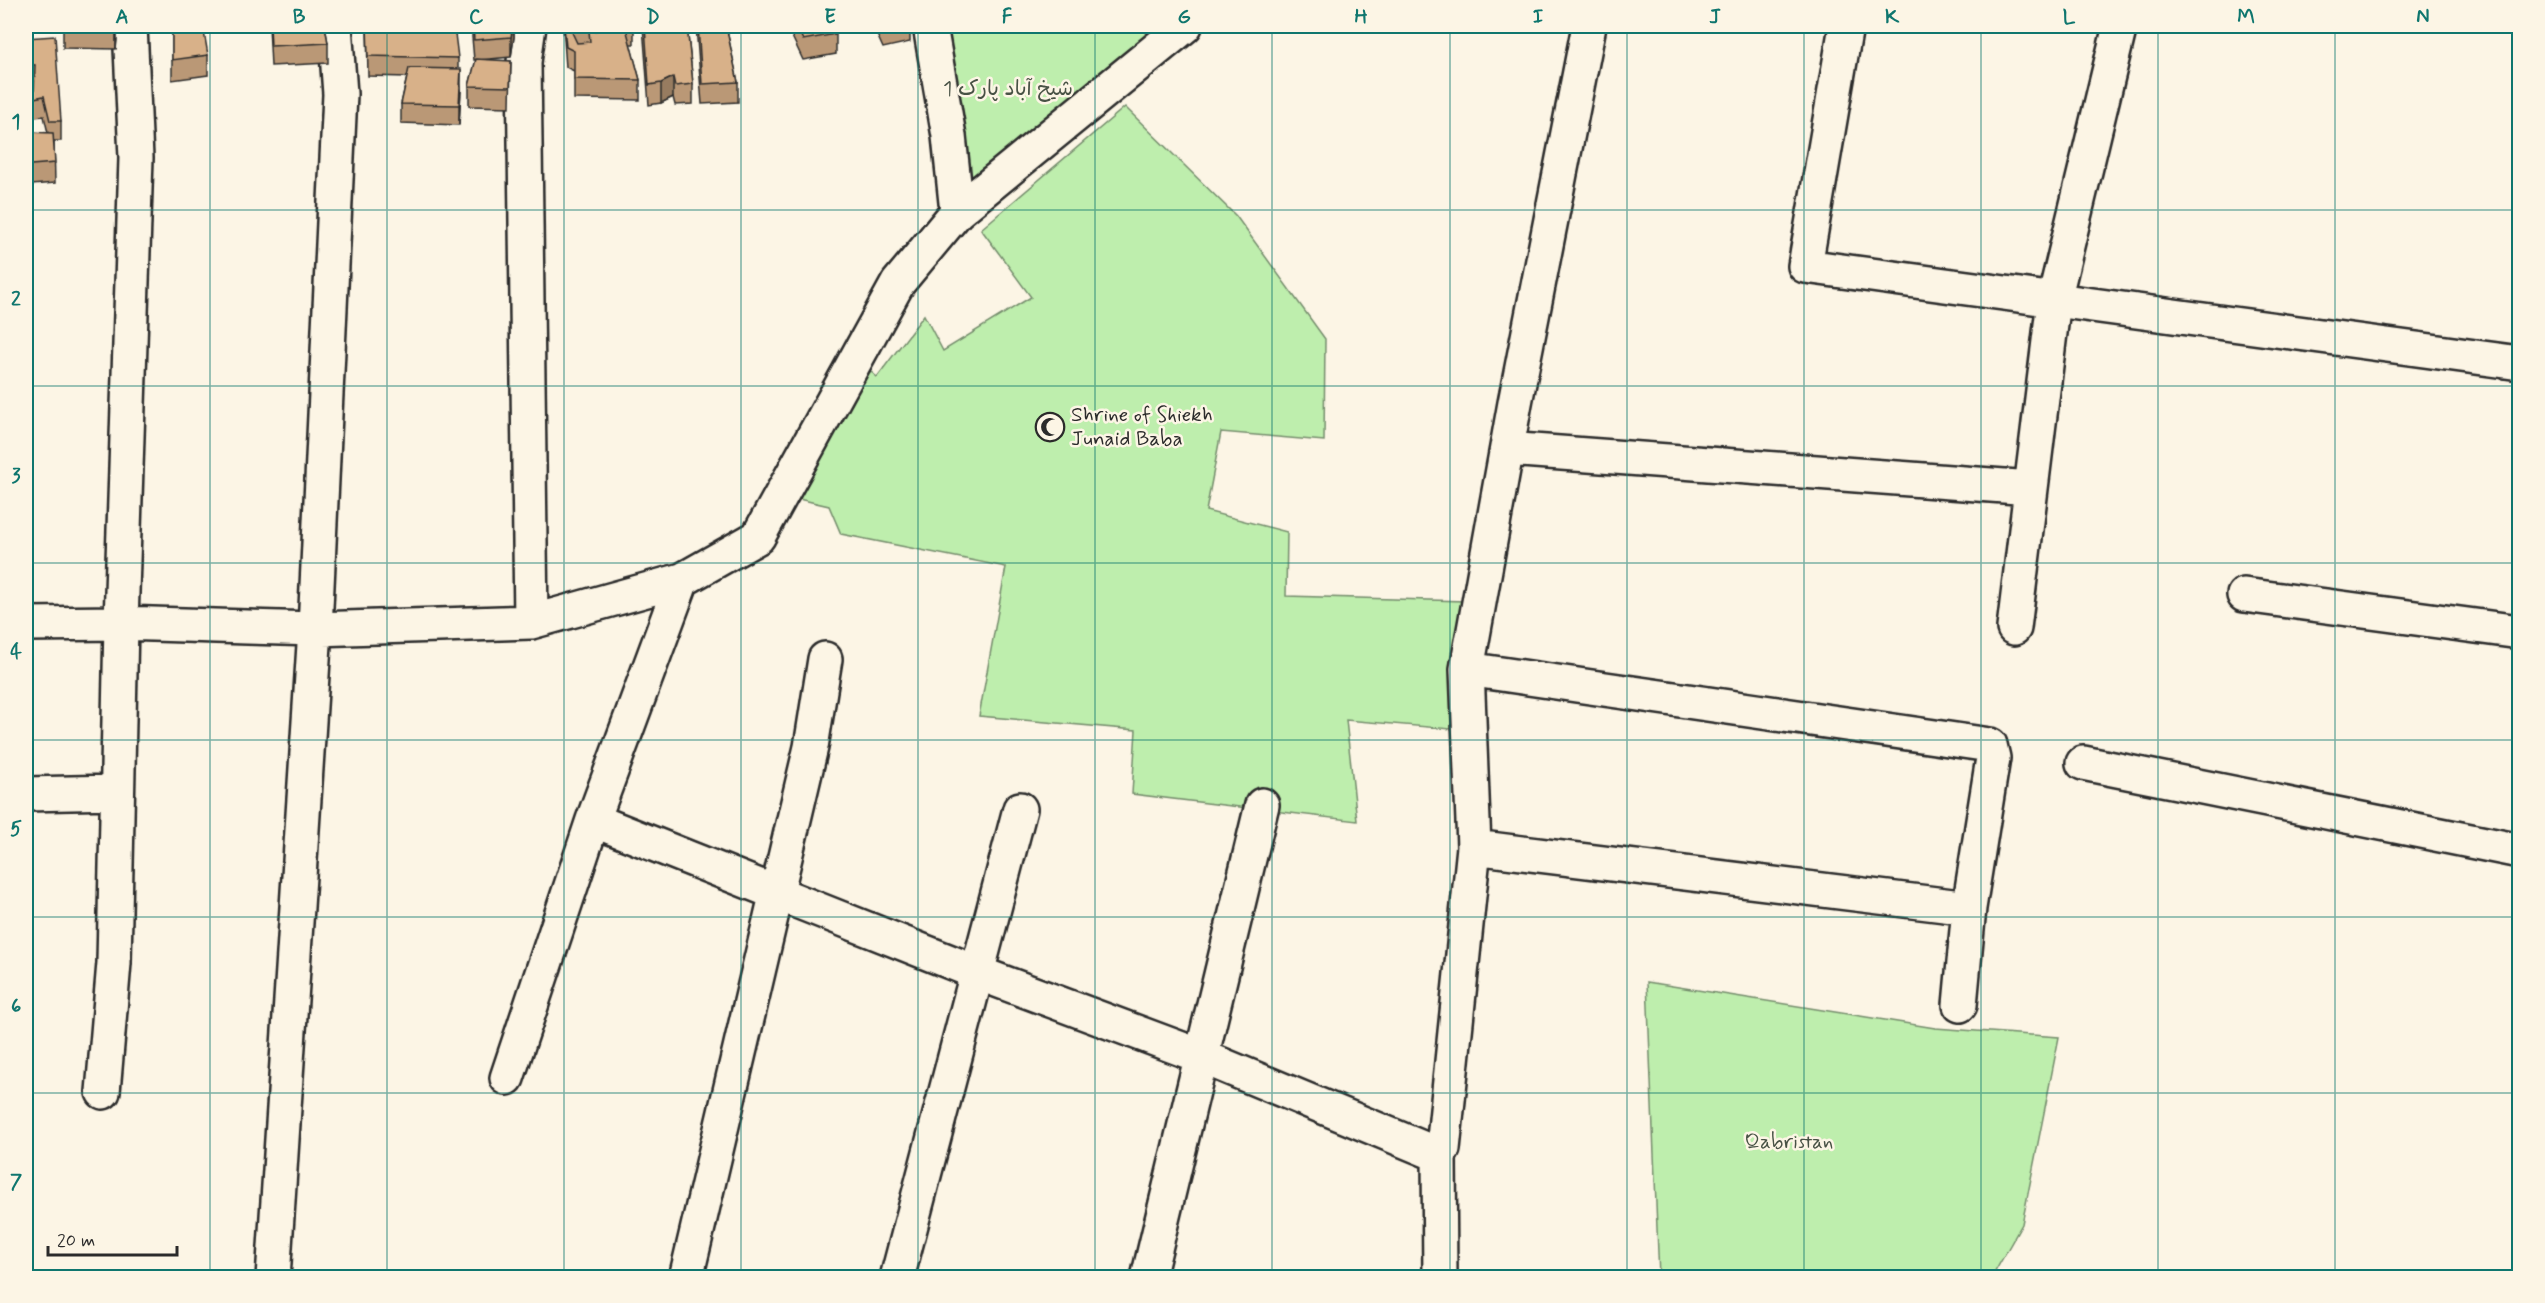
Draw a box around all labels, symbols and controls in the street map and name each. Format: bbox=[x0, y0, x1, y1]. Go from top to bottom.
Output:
text: A bbox=[115, 4, 129, 31]
text: B bbox=[293, 4, 306, 31]
text: C bbox=[469, 4, 484, 31]
text: D bbox=[646, 4, 660, 31]
text: E bbox=[824, 4, 836, 31]
text: F bbox=[1002, 4, 1013, 31]
text: G bbox=[1177, 4, 1191, 31]
text: H bbox=[1354, 4, 1368, 31]
text: I bbox=[1533, 4, 1543, 31]
text: J bbox=[1709, 4, 1721, 31]
text: K bbox=[1885, 4, 1900, 31]
text: L bbox=[2063, 4, 2076, 31]
text: M bbox=[2237, 4, 2255, 31]
text: N bbox=[2416, 4, 2430, 31]
park label: شیخ آباد پارک 1 bbox=[943, 75, 1073, 103]
text: 1 bbox=[12, 109, 20, 136]
text: 2 bbox=[11, 286, 21, 313]
place label: Shrine of Shiekh Junaid Baba bbox=[1071, 401, 1213, 453]
mosque icon: Shrine of Shiekh Junaid Baba bbox=[1034, 411, 1066, 443]
text: 3 bbox=[11, 463, 21, 490]
text: 4 bbox=[10, 639, 22, 666]
text: 5 bbox=[10, 816, 22, 843]
text: 6 bbox=[11, 993, 21, 1020]
park label: Qabristan bbox=[1745, 1128, 1833, 1156]
text: 7 bbox=[10, 1169, 22, 1196]
scale bar bbox=[48, 1219, 177, 1257]
text: 20 m bbox=[57, 1229, 95, 1253]

